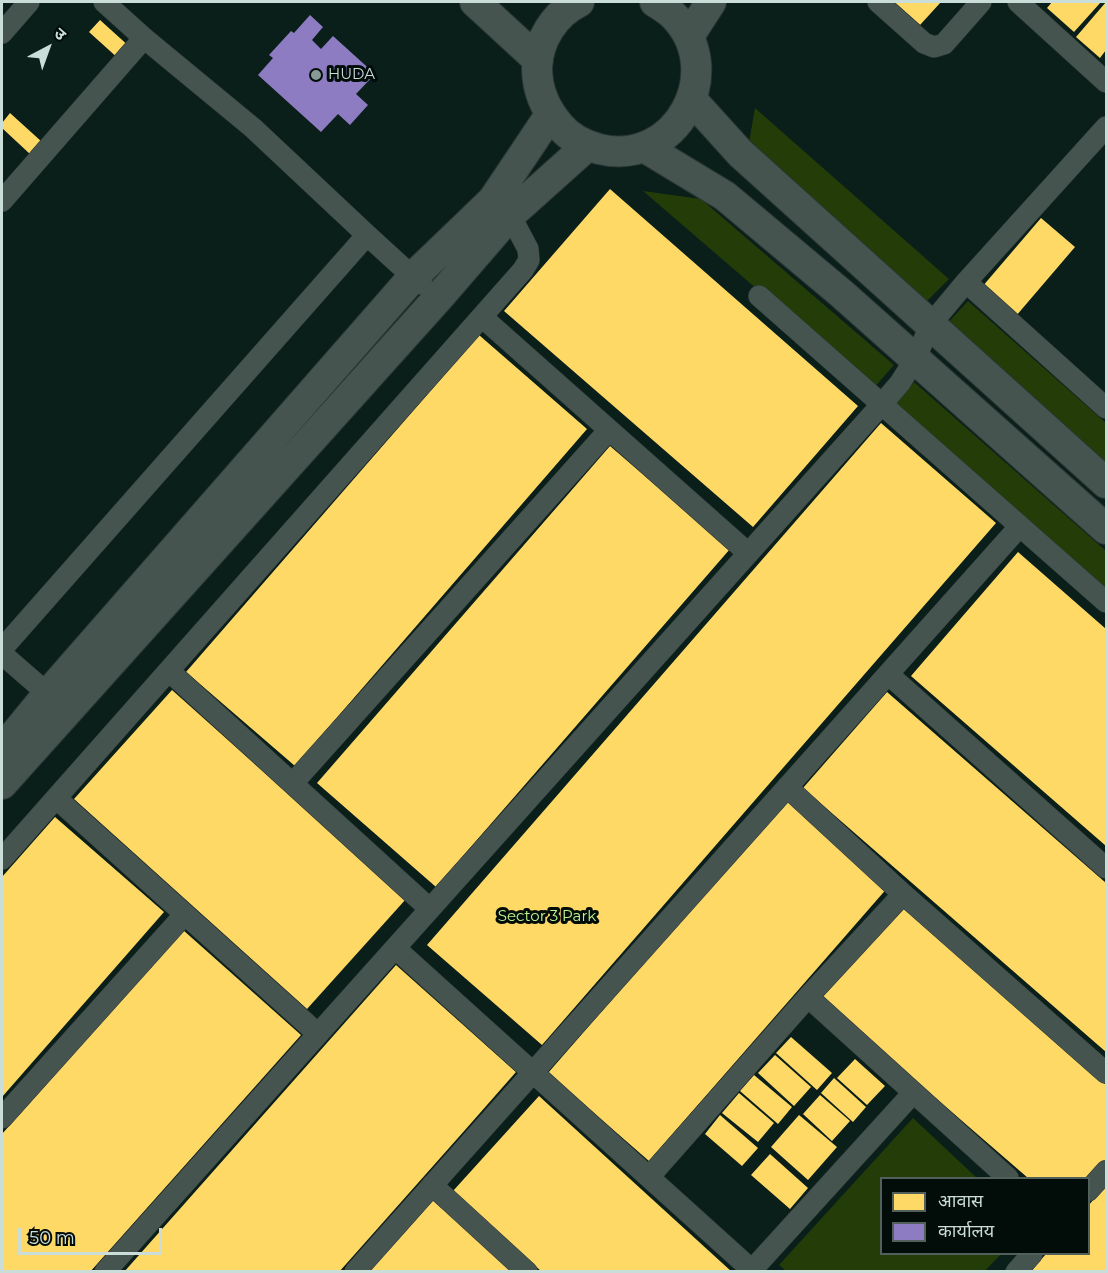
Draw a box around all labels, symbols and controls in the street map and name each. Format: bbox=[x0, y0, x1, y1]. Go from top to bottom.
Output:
north arrow bbox=[18, 18, 78, 78]
text: उ bbox=[50, 24, 70, 44]
place label: HUDA bbox=[328, 66, 375, 84]
marker: HUDA bbox=[309, 68, 323, 82]
park label: Sector 3 Park bbox=[498, 908, 596, 926]
legend bbox=[880, 1177, 1090, 1255]
text: आवास bbox=[938, 1190, 983, 1212]
scale bar bbox=[21, 1216, 165, 1254]
text: कार्यालय bbox=[938, 1220, 994, 1242]
text: 50 m bbox=[29, 1227, 75, 1249]

